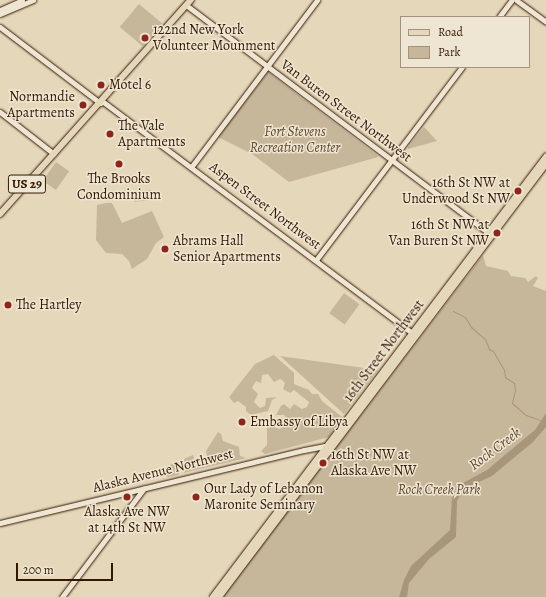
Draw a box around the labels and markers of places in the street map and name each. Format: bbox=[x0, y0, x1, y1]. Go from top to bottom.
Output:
place label: 122nd New York Volunteer Mounment bbox=[153, 22, 275, 54]
marker: 122nd New York Volunteer Mounment bbox=[140, 33, 150, 43]
place label: Motel 6 bbox=[109, 77, 151, 93]
marker: Motel 6 bbox=[96, 80, 106, 90]
place label: Normandie Apartments bbox=[7, 89, 75, 122]
marker: Normandie Apartments bbox=[78, 100, 88, 110]
place label: The Vale Apartments bbox=[118, 118, 186, 150]
marker: The Vale Apartments bbox=[105, 129, 115, 139]
marker: The Brooks Condominium bbox=[114, 159, 124, 169]
place label: The Brooks Condominium bbox=[77, 171, 161, 204]
place label: 16th St NW at Underwood St NW bbox=[402, 175, 510, 208]
marker: 16th St NW at Underwood St NW bbox=[513, 186, 523, 196]
place label: 16th St NW at Van Buren St NW bbox=[389, 217, 489, 250]
marker: 16th St NW at Van Buren St NW bbox=[492, 228, 502, 238]
place label: Abrams Hall Senior Apartments bbox=[173, 233, 281, 266]
marker: Abrams Hall Senior Apartments bbox=[160, 244, 170, 254]
place label: The Hartley bbox=[16, 297, 82, 313]
marker: The Hartley bbox=[3, 300, 13, 310]
place label: Embassy of Libya bbox=[250, 414, 348, 430]
marker: Embassy of Libya bbox=[237, 417, 247, 427]
place label: 16th St NW at Alaska Ave NW bbox=[331, 447, 416, 480]
marker: 16th St NW at Alaska Ave NW bbox=[318, 458, 328, 468]
place label: Our Lady of Lebanon Maronite Seminary bbox=[204, 481, 323, 514]
marker: Alaska Ave NW at 14th St NW bbox=[122, 492, 132, 502]
marker: Our Lady of Lebanon Maronite Seminary bbox=[191, 492, 201, 502]
place label: Alaska Ave NW at 14th St NW bbox=[84, 504, 170, 536]

